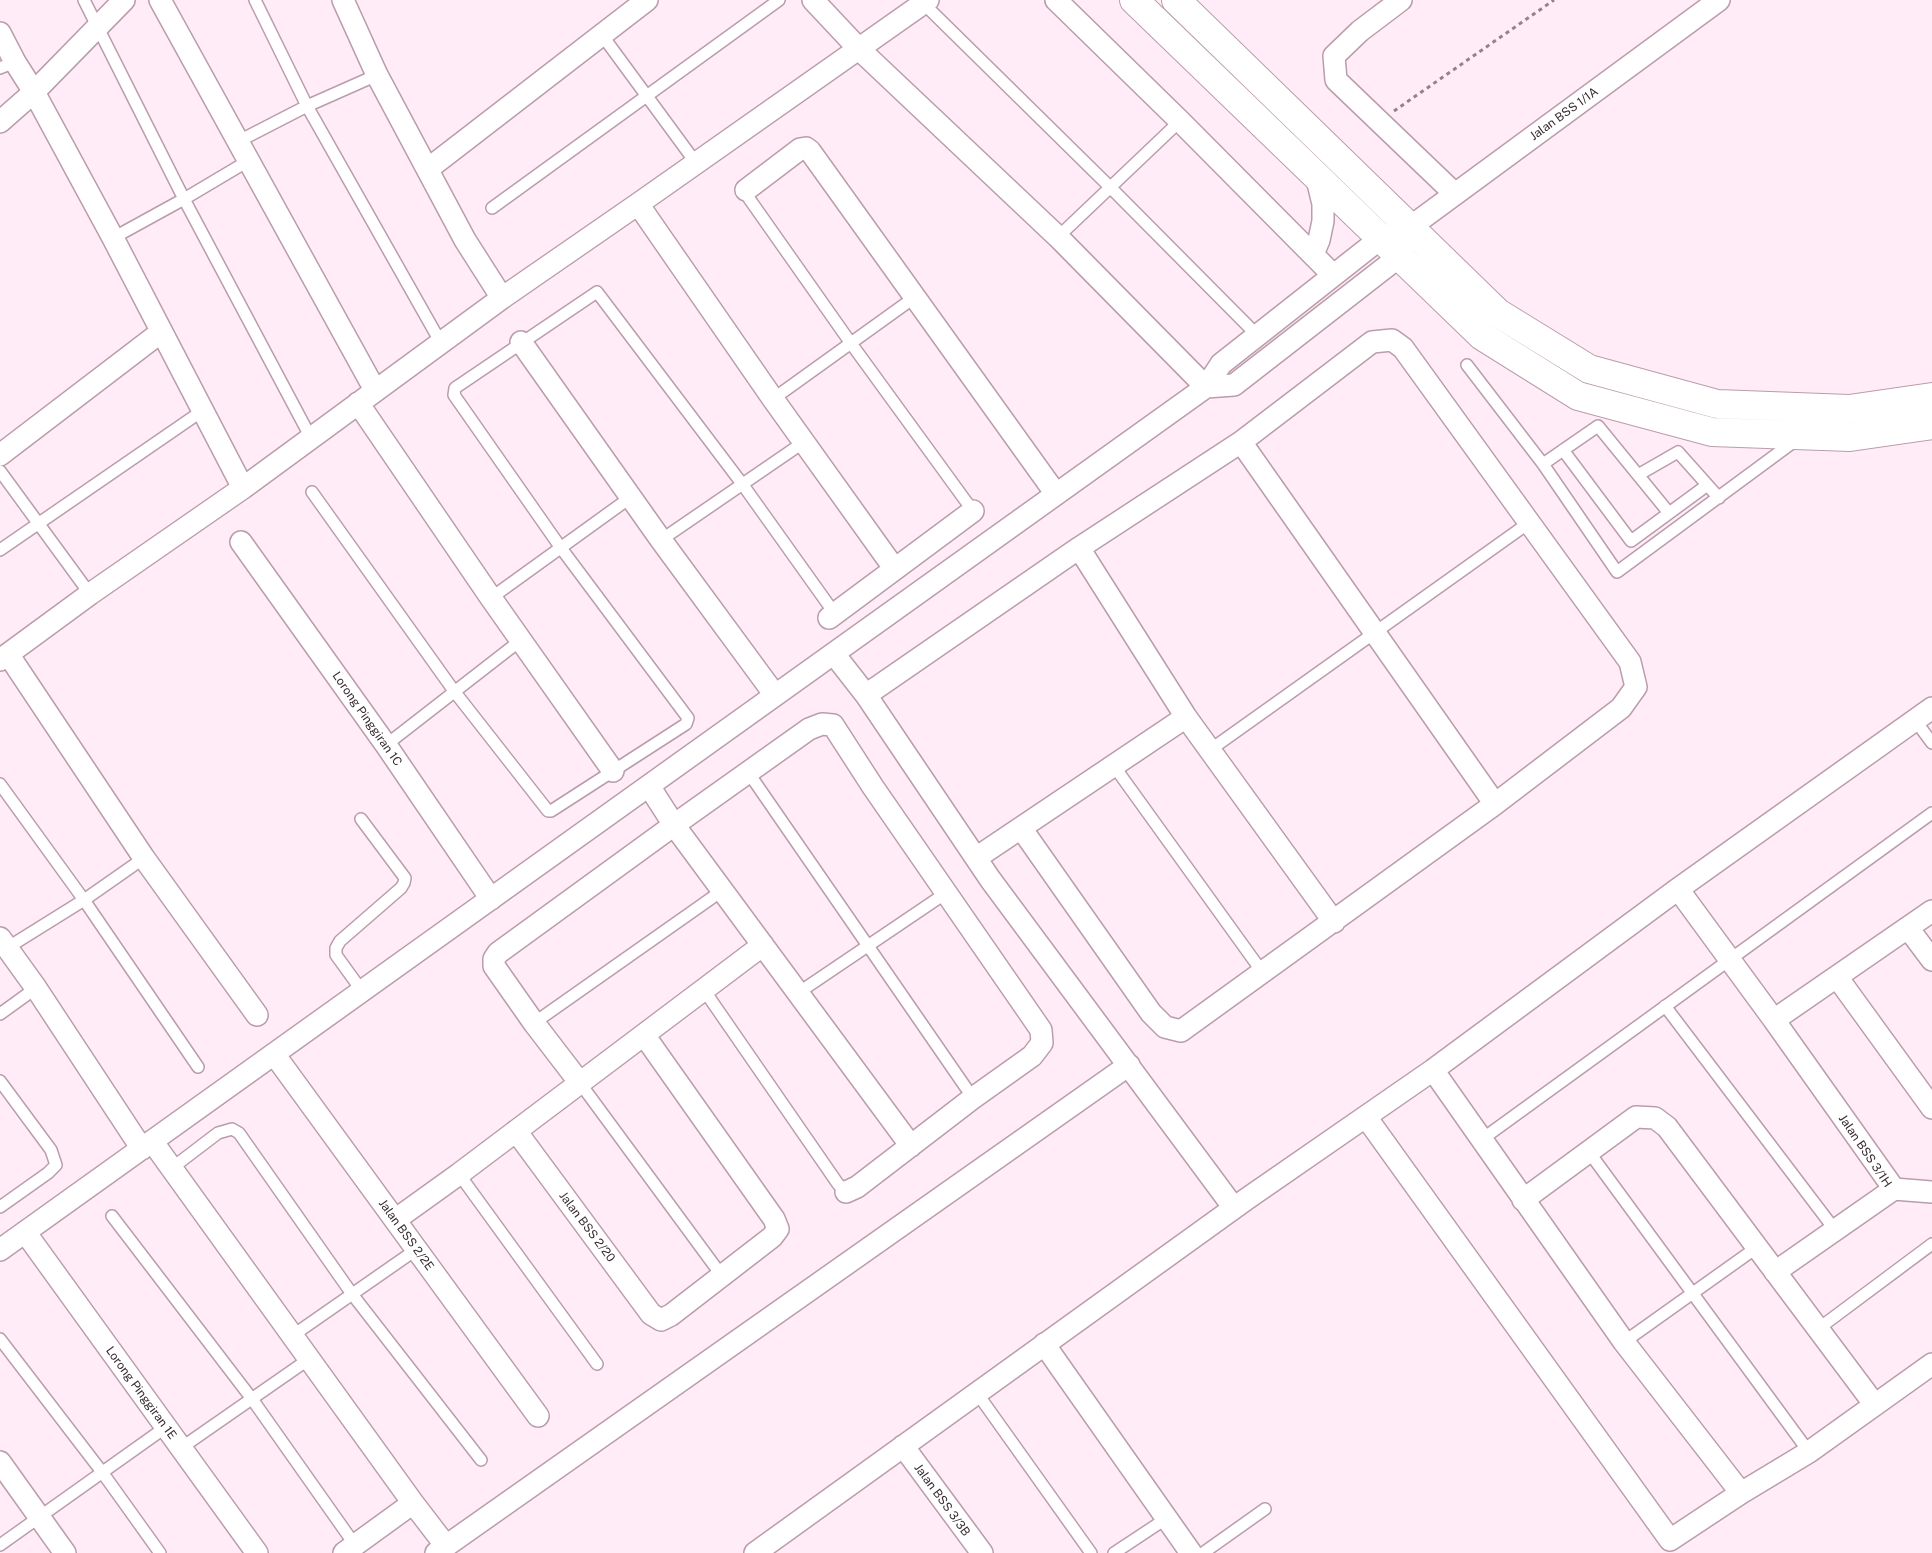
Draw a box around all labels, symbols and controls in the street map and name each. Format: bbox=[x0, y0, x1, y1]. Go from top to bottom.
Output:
street label: Jalan BSS 1/1A bbox=[1527, 84, 1601, 144]
street label: Lorong Pinggiran 1C bbox=[329, 669, 405, 769]
street label: Jalan BSS 3/1H bbox=[1835, 1112, 1895, 1190]
street label: Jalan BSS 2/20 bbox=[556, 1189, 618, 1265]
street label: Jalan BSS 2/2E bbox=[375, 1197, 437, 1273]
street label: Lorong Pinggiran 1E bbox=[103, 1344, 179, 1442]
street label: Jalan BSS 3/3B bbox=[911, 1461, 973, 1539]

